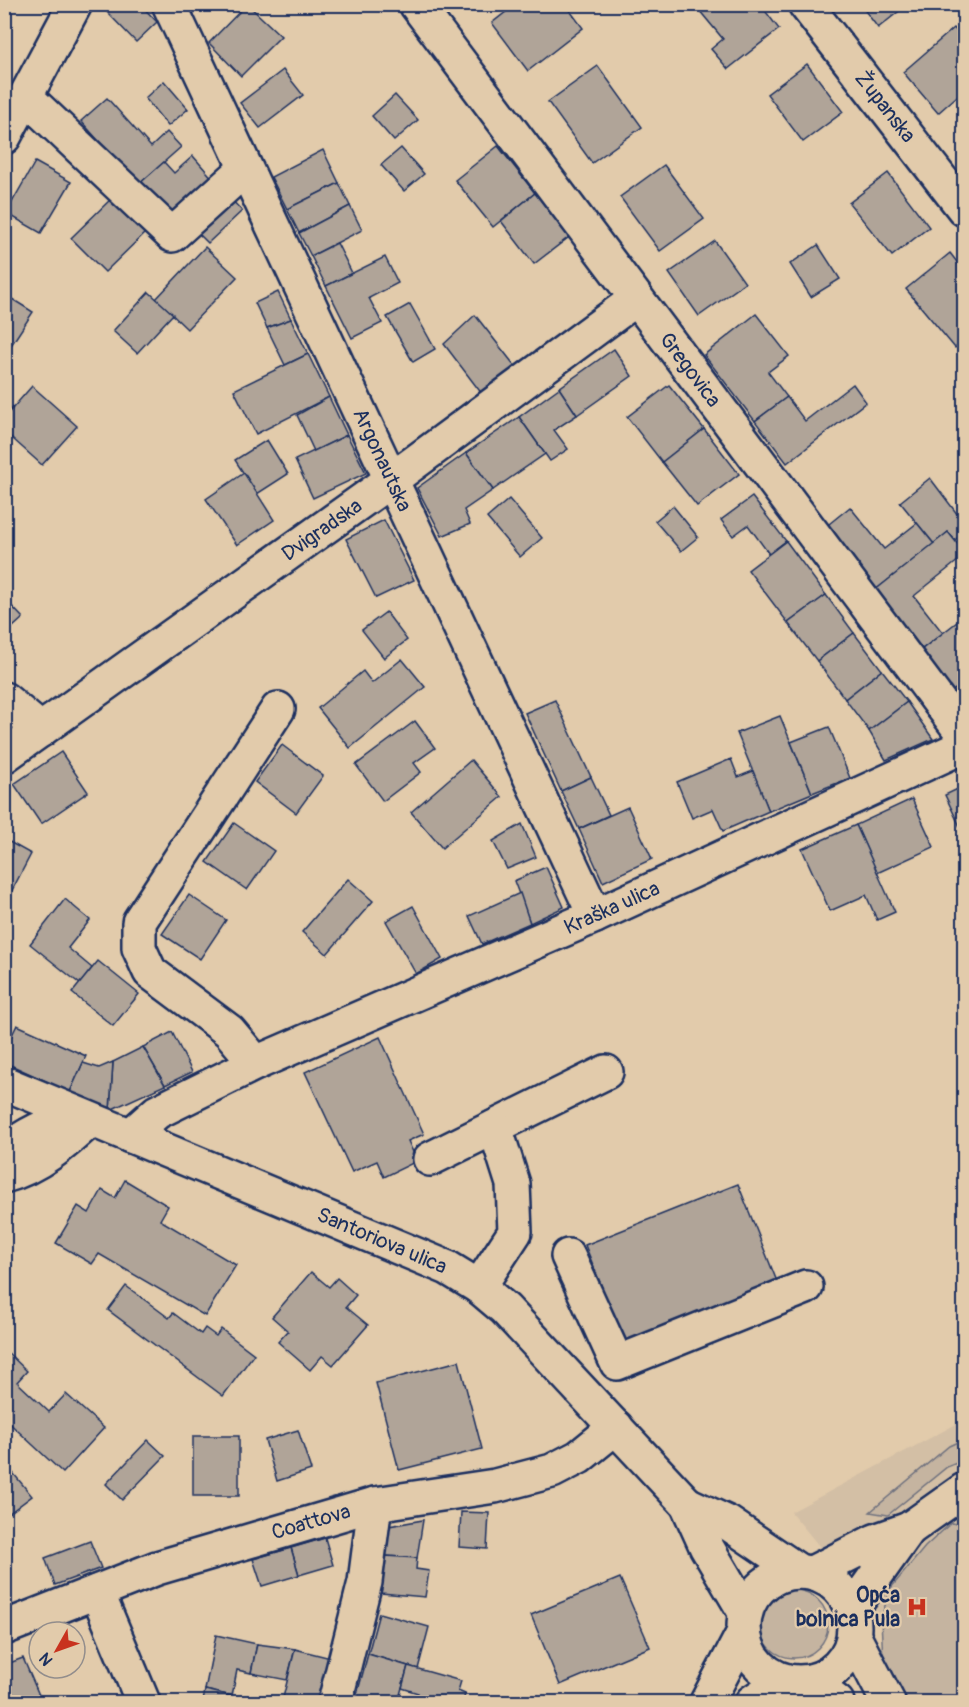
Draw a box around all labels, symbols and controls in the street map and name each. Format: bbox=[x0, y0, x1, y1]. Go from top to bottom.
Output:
street label: Županska bbox=[849, 66, 921, 148]
street label: Gregovica bbox=[653, 327, 727, 413]
street label: Argonautska bbox=[346, 404, 418, 516]
street label: Dvigradska bbox=[276, 492, 368, 568]
street label: Kraška ulica bbox=[560, 875, 664, 941]
street label: Santoriova ulica bbox=[313, 1201, 451, 1281]
street label: Coattova bbox=[268, 1498, 354, 1546]
place label: Opća bolnica Pula bbox=[796, 1582, 900, 1633]
hospital icon: Opća bolnica Pula bbox=[905, 1595, 929, 1619]
north arrow bbox=[27, 1620, 87, 1680]
text: N bbox=[35, 1648, 57, 1670]

